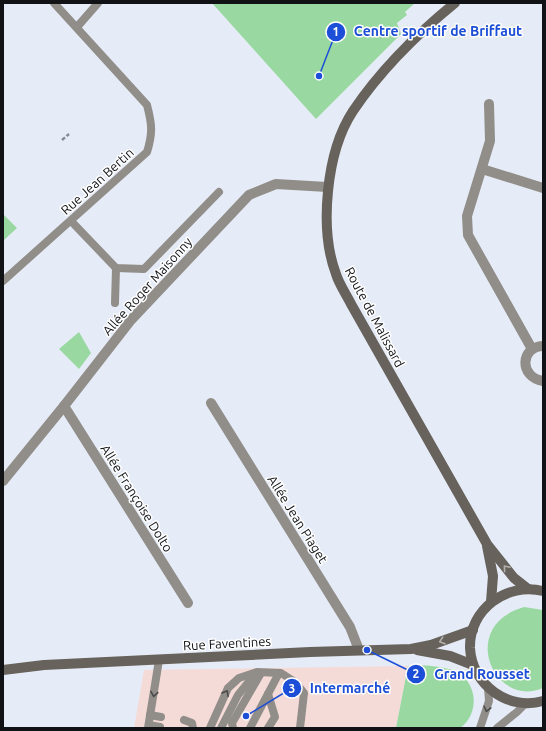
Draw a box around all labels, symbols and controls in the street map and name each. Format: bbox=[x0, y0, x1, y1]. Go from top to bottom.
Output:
callout: Centre sportif de Briffaut bbox=[326, 19, 530, 45]
text: Centre sportif de Briffaut bbox=[354, 23, 522, 39]
text: 1 bbox=[333, 25, 339, 38]
street label: Rue Jean Bertin bbox=[58, 145, 136, 217]
street label: Allée Roger Maisonny bbox=[100, 234, 194, 338]
street label: Route de Malissard bbox=[343, 265, 407, 369]
street label: Allée Françoise Dolto bbox=[98, 442, 176, 554]
street label: Allée Jean Piaget bbox=[265, 473, 331, 565]
one-way arrow bbox=[503, 565, 510, 573]
street label: Rue Faventines bbox=[183, 634, 272, 652]
one-way arrow bbox=[439, 636, 446, 644]
callout: Grand Rousset bbox=[406, 661, 538, 687]
text: Grand Rousset bbox=[434, 666, 530, 682]
text: 2 bbox=[413, 667, 420, 680]
callout: Intermarché bbox=[282, 675, 399, 701]
text: Intermarché bbox=[310, 680, 390, 696]
text: 3 bbox=[289, 682, 295, 695]
one-way arrow bbox=[222, 690, 229, 697]
one-way arrow bbox=[150, 691, 158, 697]
one-way arrow bbox=[483, 705, 492, 712]

